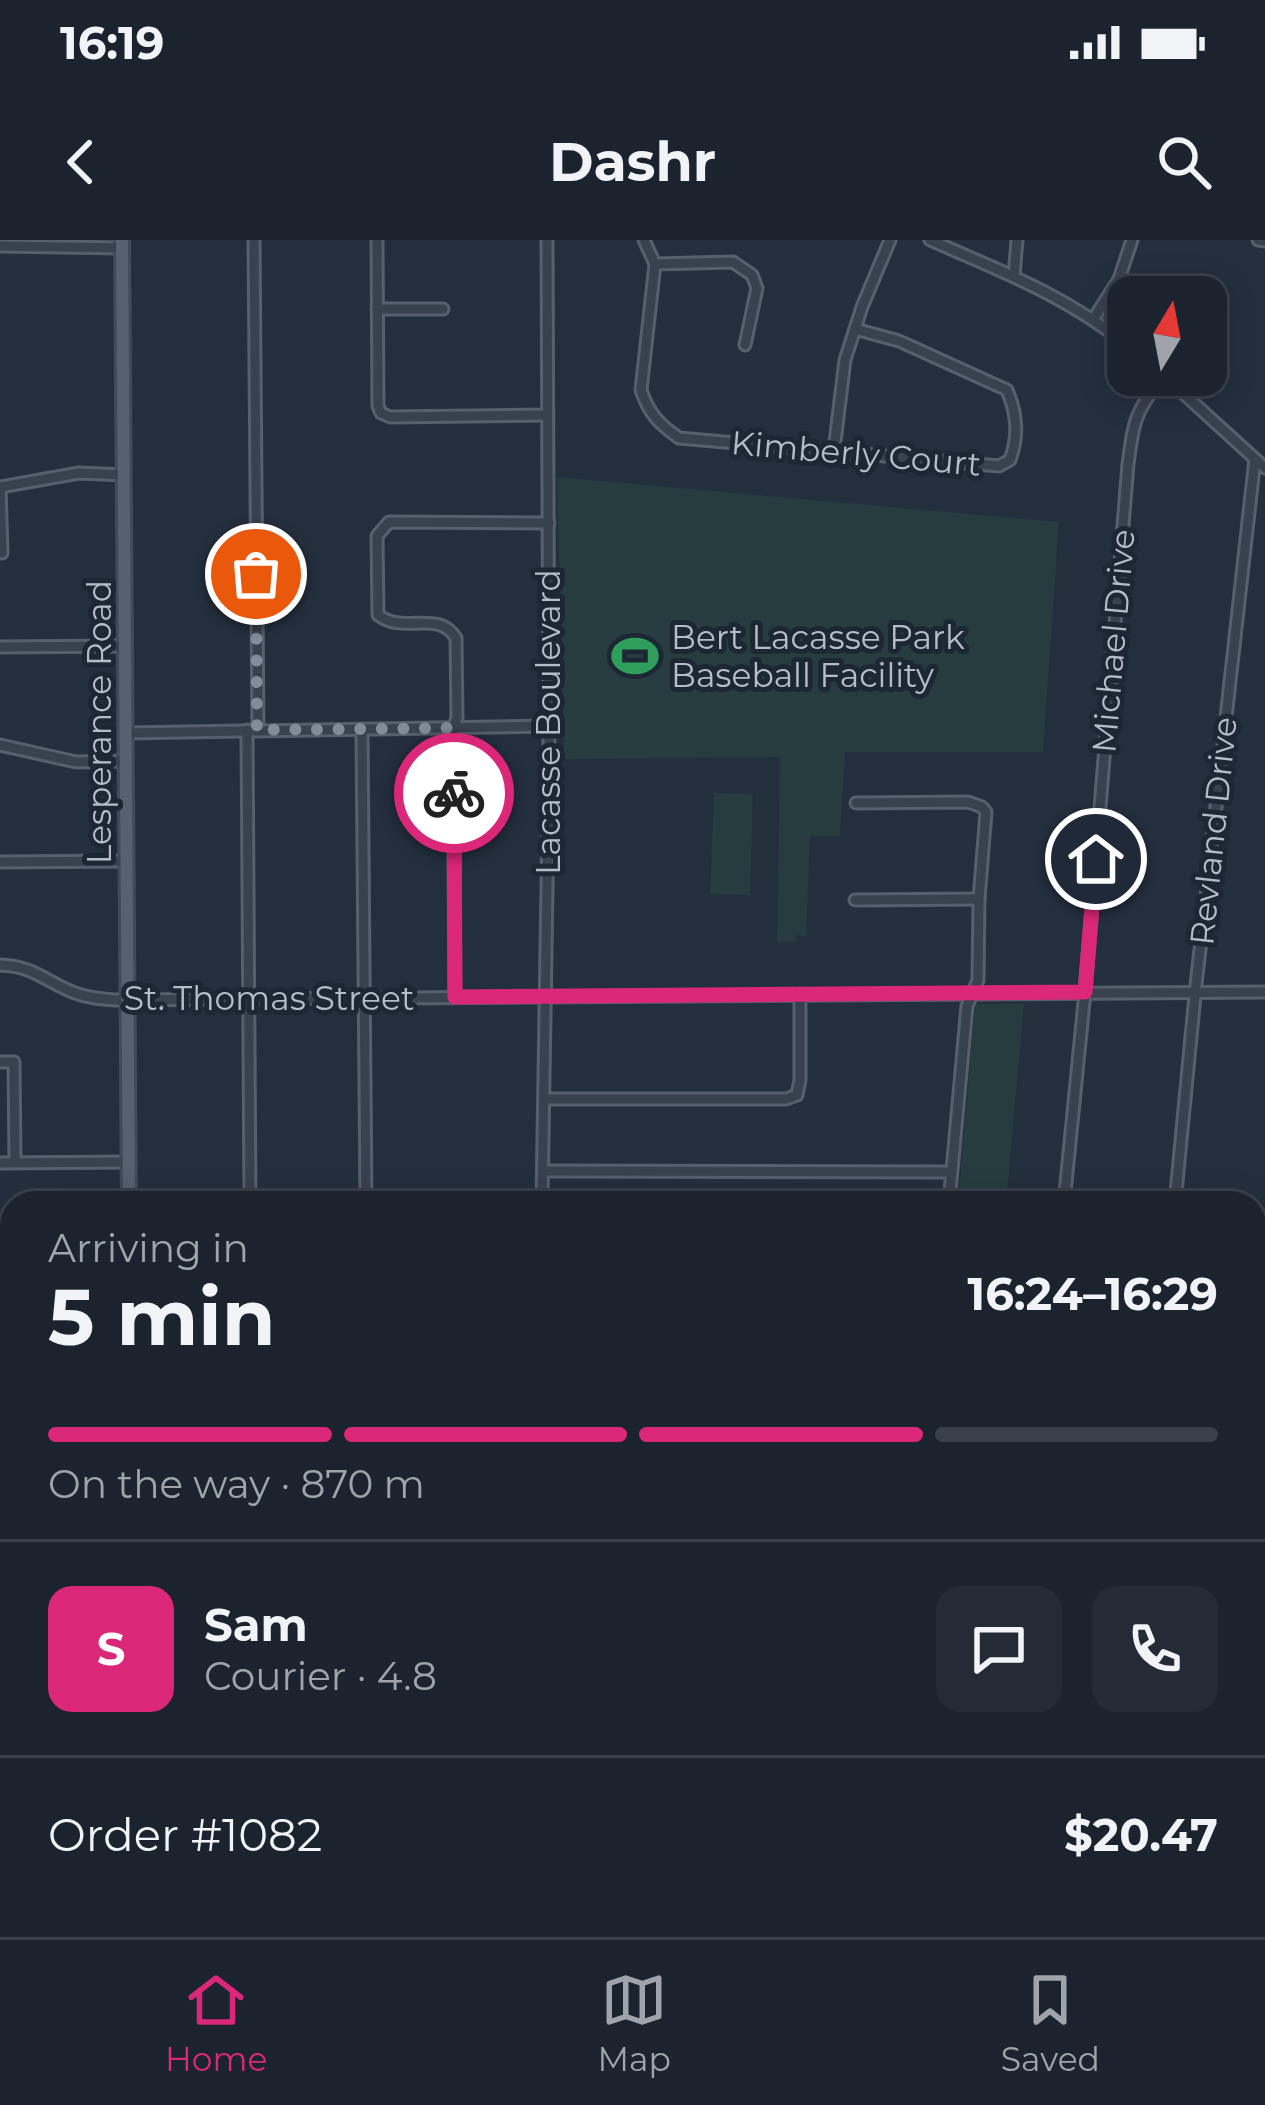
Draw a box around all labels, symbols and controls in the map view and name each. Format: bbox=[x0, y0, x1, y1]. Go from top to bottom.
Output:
text: 16:19 bbox=[60, 15, 164, 70]
icon: back bbox=[48, 129, 114, 195]
text: Dashr bbox=[549, 129, 716, 195]
icon: search bbox=[1151, 129, 1217, 195]
north arrow bbox=[1107, 276, 1227, 396]
map controls bbox=[1107, 276, 1227, 396]
street label: Kimberly Court bbox=[729, 422, 983, 484]
pin bbox=[205, 523, 307, 625]
street label: Michael Drive bbox=[1083, 527, 1143, 755]
icon: bag bbox=[223, 541, 289, 607]
street label: Lacasse Boulevard bbox=[528, 569, 568, 875]
street label: Lesperance Road bbox=[79, 580, 119, 864]
place label: Bert Lacasse Park Baseball Facility bbox=[671, 617, 965, 695]
sports icon: Bert Lacasse Park Baseball Facility bbox=[610, 631, 660, 681]
street label: Revland Drive bbox=[1181, 715, 1245, 947]
courier bbox=[394, 733, 514, 853]
icon: bike bbox=[421, 760, 487, 826]
pin bbox=[1045, 808, 1147, 910]
icon: home bbox=[1063, 826, 1129, 892]
street label: St. Thomas Street bbox=[124, 978, 414, 1018]
text: Arriving in bbox=[48, 1224, 249, 1272]
text: 16:24–16:29 bbox=[968, 1266, 1218, 1321]
text: 5 min bbox=[48, 1269, 276, 1365]
text: On the way · 870 m bbox=[48, 1460, 425, 1508]
button: chat bbox=[936, 1586, 1062, 1712]
button: phone bbox=[1092, 1586, 1218, 1712]
text: Sam bbox=[204, 1597, 308, 1652]
text: S bbox=[97, 1621, 125, 1676]
text: Courier · 4.8 bbox=[204, 1652, 437, 1700]
text: Order #1082 bbox=[48, 1807, 322, 1862]
text: $20.47 bbox=[1064, 1807, 1218, 1862]
tab: Home bbox=[165, 1967, 267, 2079]
tab: Map bbox=[597, 1967, 671, 2079]
tab: Saved bbox=[1001, 1967, 1100, 2079]

